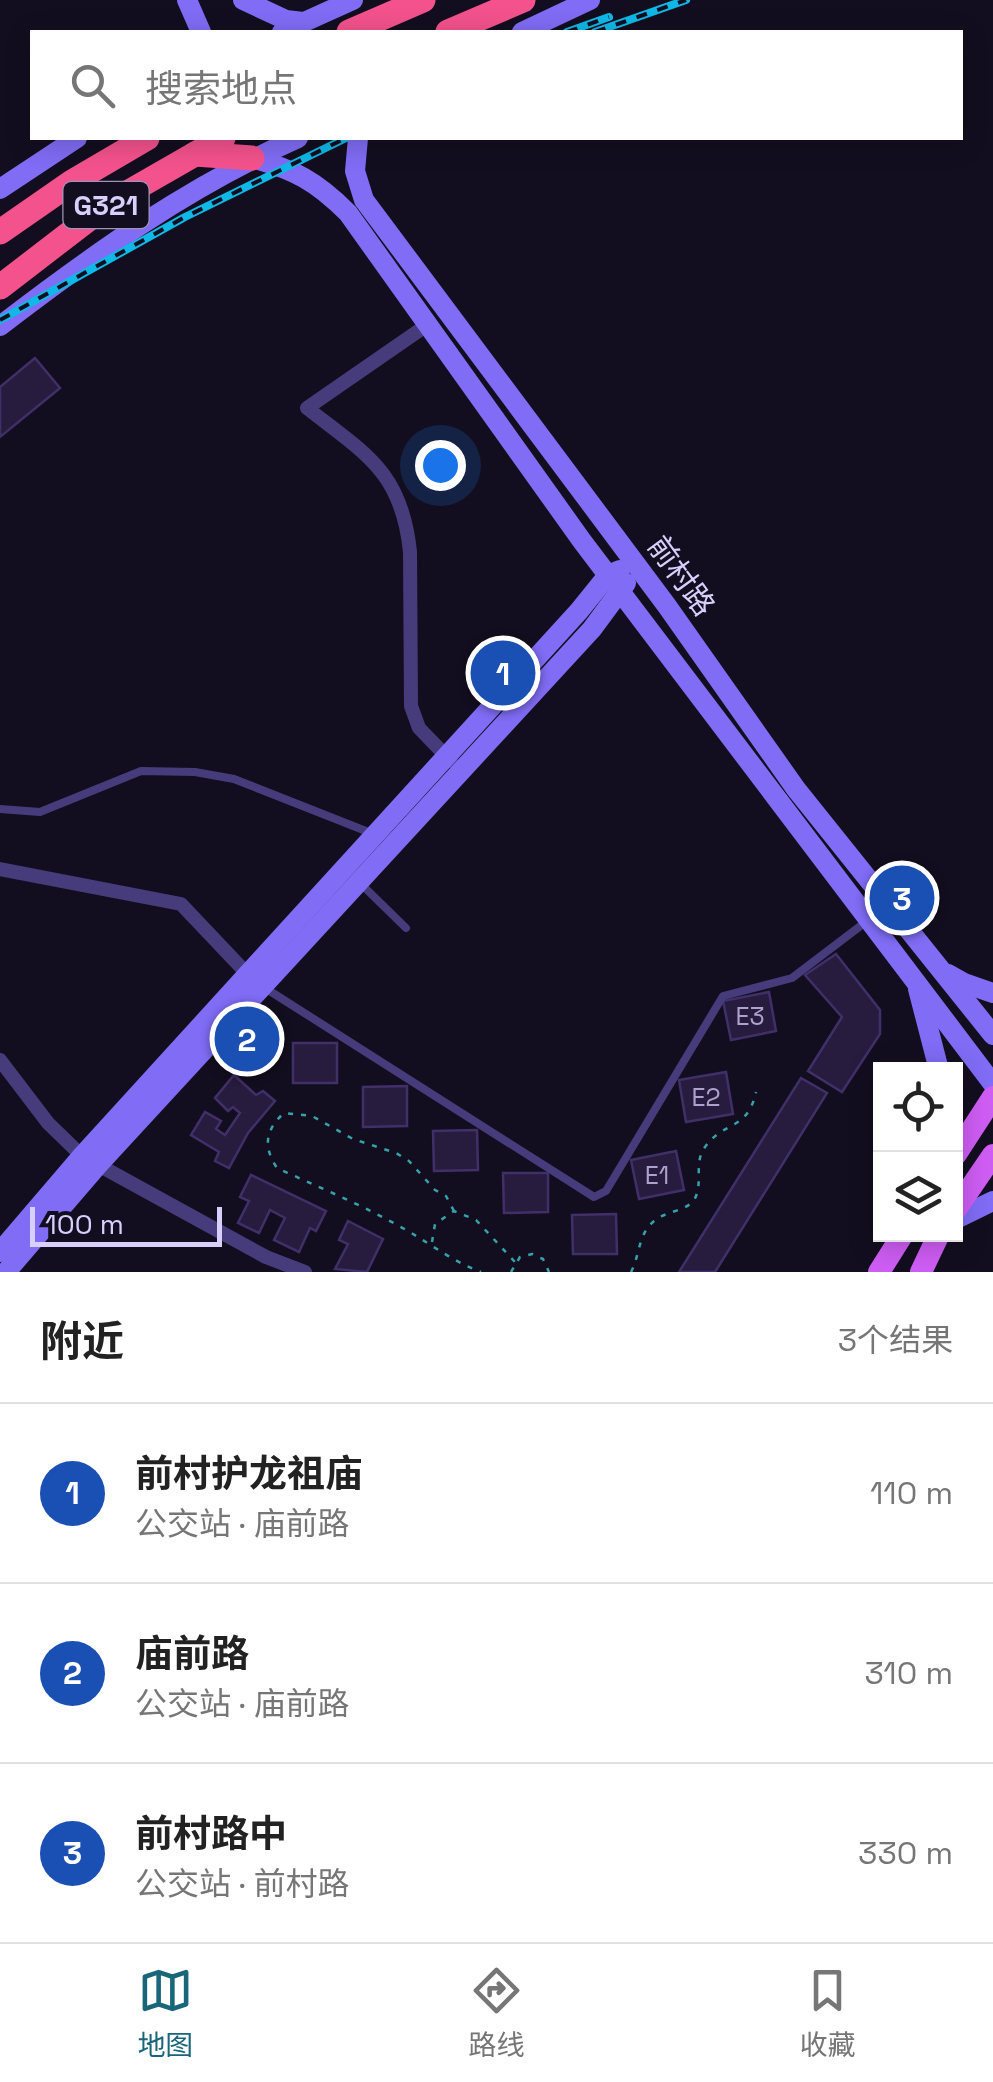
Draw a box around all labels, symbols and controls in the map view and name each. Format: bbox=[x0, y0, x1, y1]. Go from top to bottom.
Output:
search box bbox=[30, 30, 963, 140]
icon: search bbox=[65, 58, 120, 113]
text: 搜索地点 bbox=[145, 65, 297, 113]
road number: G321 bbox=[64, 182, 148, 228]
your location bbox=[415, 440, 466, 491]
street label: 前村路 bbox=[639, 528, 724, 624]
pin: 1 bbox=[470, 636, 536, 710]
pin: 3 bbox=[870, 860, 934, 936]
house number: E3 bbox=[735, 1000, 765, 1032]
pin: 2 bbox=[214, 1002, 280, 1076]
map controls bbox=[873, 1062, 963, 1242]
button: locate bbox=[873, 1062, 963, 1152]
house number: E2 bbox=[691, 1081, 721, 1113]
button: layers bbox=[873, 1152, 963, 1242]
house number: E1 bbox=[645, 1159, 669, 1191]
scale bar bbox=[30, 1202, 222, 1246]
text: 100 m bbox=[45, 1206, 124, 1242]
text: 附近 bbox=[40, 1315, 124, 1368]
text: 3个结果 bbox=[838, 1320, 953, 1360]
text: 前村护龙祖庙 bbox=[135, 1450, 363, 1498]
text: 1 bbox=[65, 1473, 80, 1513]
text: 110 m bbox=[870, 1473, 953, 1513]
text: 公交站 · 庙前路 bbox=[135, 1504, 349, 1544]
text: 庙前路 bbox=[135, 1630, 249, 1678]
text: 2 bbox=[63, 1653, 82, 1693]
text: 310 m bbox=[865, 1653, 953, 1693]
text: 公交站 · 庙前路 bbox=[135, 1684, 349, 1724]
text: 前村路中 bbox=[135, 1810, 287, 1858]
text: 3 bbox=[63, 1833, 82, 1873]
text: 330 m bbox=[858, 1833, 953, 1873]
text: 公交站 · 前村路 bbox=[135, 1864, 349, 1904]
tab: 地图 bbox=[137, 1963, 194, 2063]
tab: 路线 bbox=[468, 1963, 525, 2063]
tab: 收藏 bbox=[799, 1963, 856, 2063]

